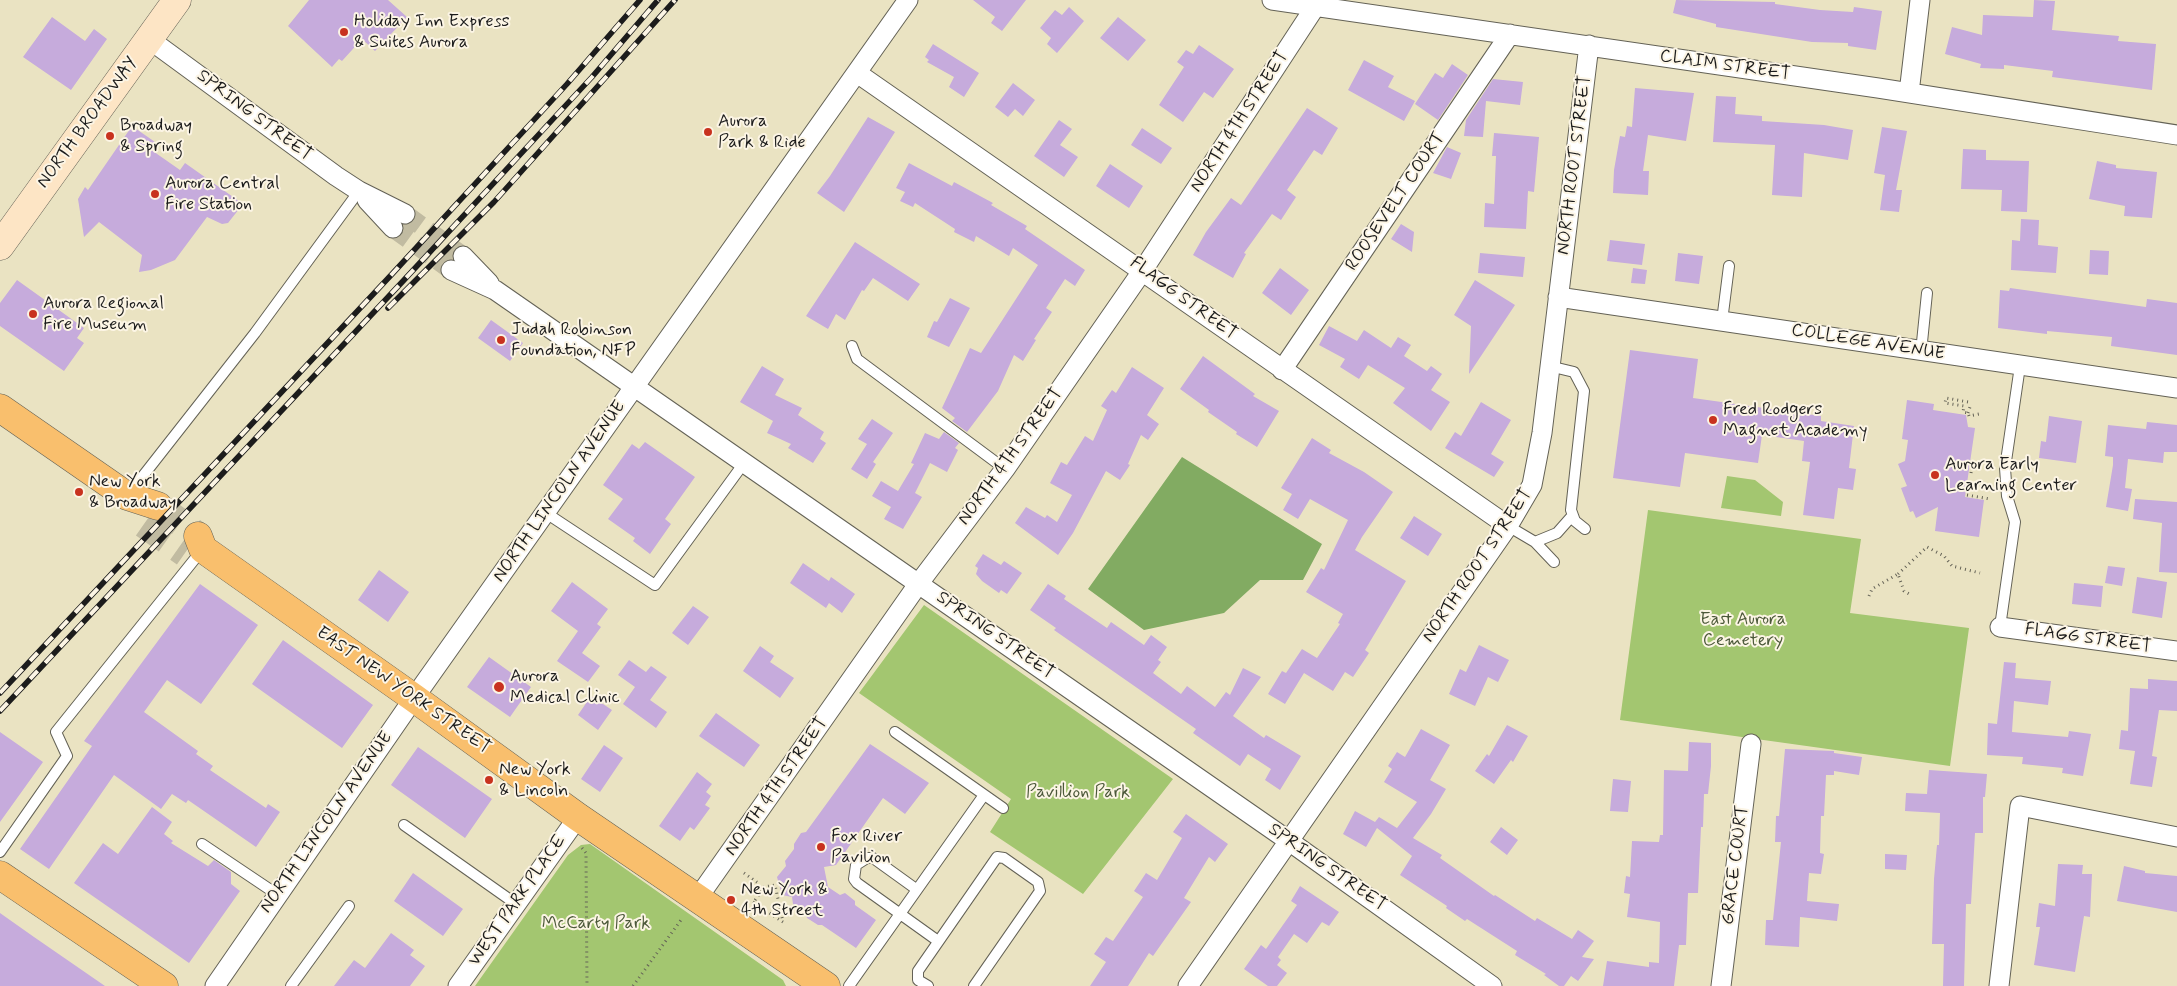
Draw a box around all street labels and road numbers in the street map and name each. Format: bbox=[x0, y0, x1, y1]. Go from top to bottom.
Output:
street label: CLAIM STREET bbox=[1658, 46, 1792, 86]
street label: NORTH 4TH STREET bbox=[1186, 47, 1294, 197]
street label: NORTH BROADWAY bbox=[33, 53, 143, 193]
street label: SPRING STREET bbox=[192, 66, 316, 166]
street label: NORTH ROOT STREET bbox=[1553, 74, 1597, 256]
street label: ROOSEVELT COURT bbox=[1342, 129, 1450, 275]
street label: FLAGG STREET bbox=[1125, 253, 1241, 345]
street label: COLLEGE AVENUE bbox=[1790, 320, 1946, 366]
street label: NORTH 4TH STREET bbox=[954, 384, 1068, 530]
street label: NORTH LINCOLN AVENUE bbox=[489, 397, 631, 587]
street label: NORTH ROOT STREET bbox=[1419, 485, 1537, 647]
street label: SPRING STREET bbox=[932, 587, 1058, 685]
street label: FLAGG STREET bbox=[2023, 619, 2153, 659]
street label: EAST NEW YORK STREET bbox=[312, 623, 494, 759]
street label: NORTH 4TH STREET bbox=[721, 714, 833, 860]
street label: NORTH LINCOLN AVENUE bbox=[256, 728, 398, 918]
street label: GRACE COURT bbox=[1718, 804, 1754, 926]
street label: SPRING STREET bbox=[1264, 819, 1390, 917]
street label: WEST PARK PLACE bbox=[465, 831, 571, 971]

